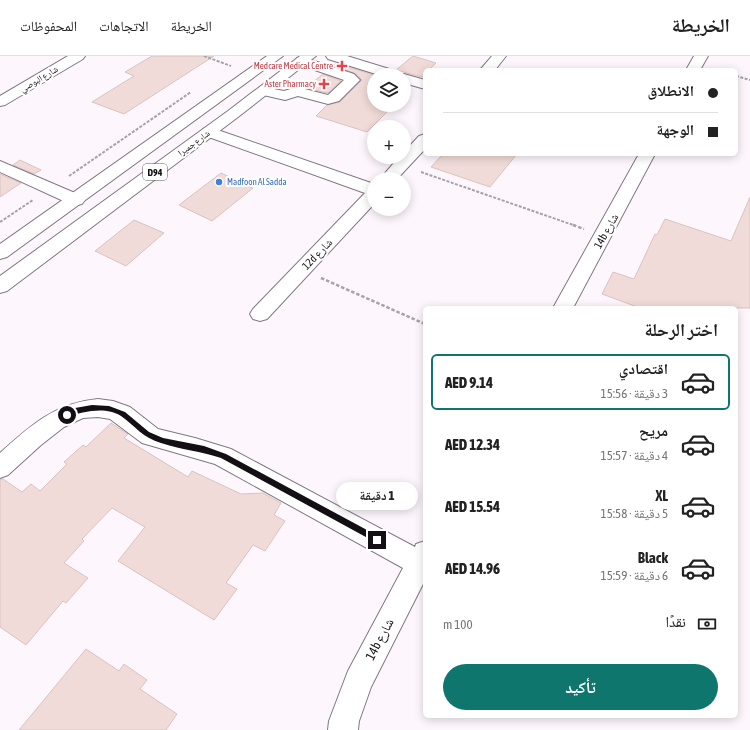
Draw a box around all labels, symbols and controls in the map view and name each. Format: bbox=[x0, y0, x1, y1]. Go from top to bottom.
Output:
text: الخريطة bbox=[672, 14, 730, 36]
text: المحفوظات bbox=[20, 18, 77, 34]
text: الاتجاهات bbox=[99, 18, 149, 34]
text: الخريطة bbox=[171, 18, 212, 34]
marker: Medcare Medical Centre bbox=[336, 60, 348, 72]
place label: Medcare Medical Centre bbox=[254, 61, 333, 71]
street label: شارع البوصي bbox=[18, 64, 61, 96]
map controls bbox=[367, 68, 411, 216]
button: layers bbox=[367, 68, 411, 112]
place label: Aster Pharmacy bbox=[265, 79, 316, 89]
marker: Aster Pharmacy bbox=[319, 79, 329, 89]
text: الانطلاق bbox=[648, 82, 694, 99]
button: + bbox=[367, 120, 411, 164]
text: الوجهة bbox=[656, 121, 694, 138]
street label: شارع جميرا bbox=[176, 128, 212, 159]
road number: D94 bbox=[143, 164, 167, 180]
button: − bbox=[367, 172, 411, 216]
marker: Madfoon Al Sadda bbox=[214, 177, 224, 187]
place label: Madfoon Al Sadda bbox=[227, 177, 287, 187]
street label: 14b شارع bbox=[592, 211, 621, 251]
street label: 12d شارع bbox=[299, 236, 335, 273]
text: اختر الرحلة bbox=[645, 319, 718, 340]
text: اقتصادي bbox=[619, 360, 668, 377]
icon: car bbox=[680, 364, 716, 400]
text: AED 9.14 bbox=[445, 374, 493, 391]
text: 3 دقيقة · 15:56 bbox=[601, 386, 668, 401]
route start bbox=[58, 406, 76, 424]
text: مريح bbox=[639, 422, 668, 439]
icon: car bbox=[680, 426, 716, 462]
text: AED 12.34 bbox=[445, 436, 500, 453]
text: 4 دقيقة · 15:57 bbox=[601, 448, 668, 463]
callout: 1 دقيقة bbox=[336, 482, 418, 510]
text: XL bbox=[655, 487, 668, 504]
text: 1 دقيقة bbox=[359, 488, 395, 503]
icon: car bbox=[680, 488, 716, 524]
text: AED 15.54 bbox=[445, 498, 500, 515]
text: 5 دقيقة · 15:58 bbox=[601, 506, 668, 521]
route end bbox=[368, 531, 386, 549]
text: Black bbox=[638, 549, 668, 566]
icon: car bbox=[680, 550, 716, 586]
text: AED 14.96 bbox=[445, 560, 500, 577]
text: 6 دقيقة · 15:59 bbox=[601, 568, 668, 583]
text: نقدًا bbox=[665, 613, 686, 630]
icon: cash bbox=[696, 613, 718, 635]
street label: 14b شارع bbox=[362, 616, 398, 664]
text: 100 m bbox=[443, 617, 473, 632]
button: تأكيد bbox=[443, 664, 718, 710]

